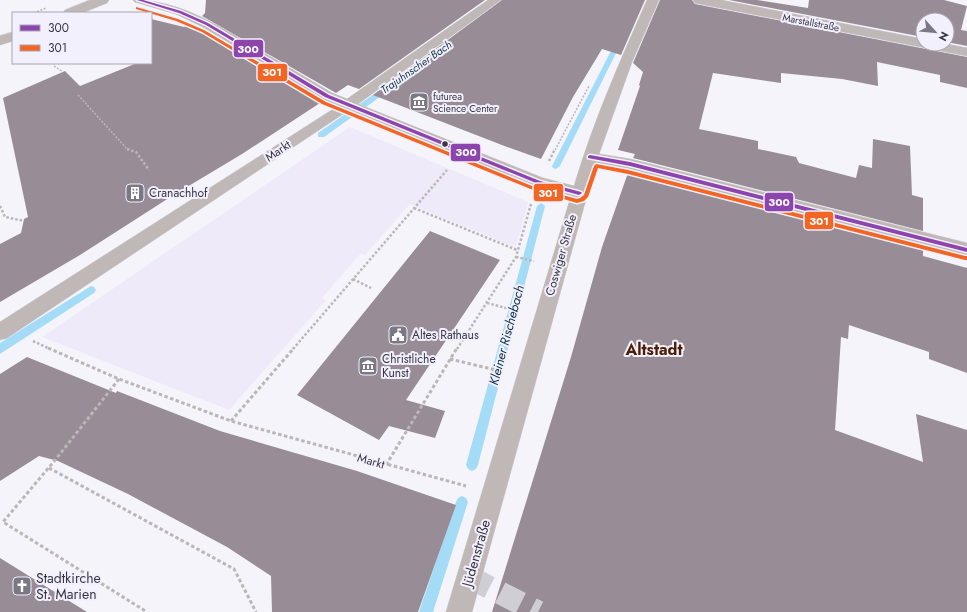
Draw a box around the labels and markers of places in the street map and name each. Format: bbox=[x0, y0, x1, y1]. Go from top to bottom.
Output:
place label: futurea Science Center bbox=[433, 89, 498, 116]
museum icon: futurea Science Center bbox=[408, 91, 430, 113]
unlabelled marker bbox=[440, 139, 450, 149]
building icon: Cranachhof bbox=[124, 182, 146, 204]
place label: Cranachhof bbox=[149, 184, 208, 202]
public building icon: Altes Rathaus bbox=[387, 324, 409, 346]
place label: Altes Rathaus bbox=[412, 326, 479, 344]
place label: Christliche Kunst bbox=[382, 350, 436, 382]
museum icon: Christliche Kunst bbox=[357, 355, 379, 377]
place label: Stadtkirche St. Marien bbox=[36, 568, 101, 604]
church icon: Stadtkirche St. Marien bbox=[11, 575, 33, 597]

